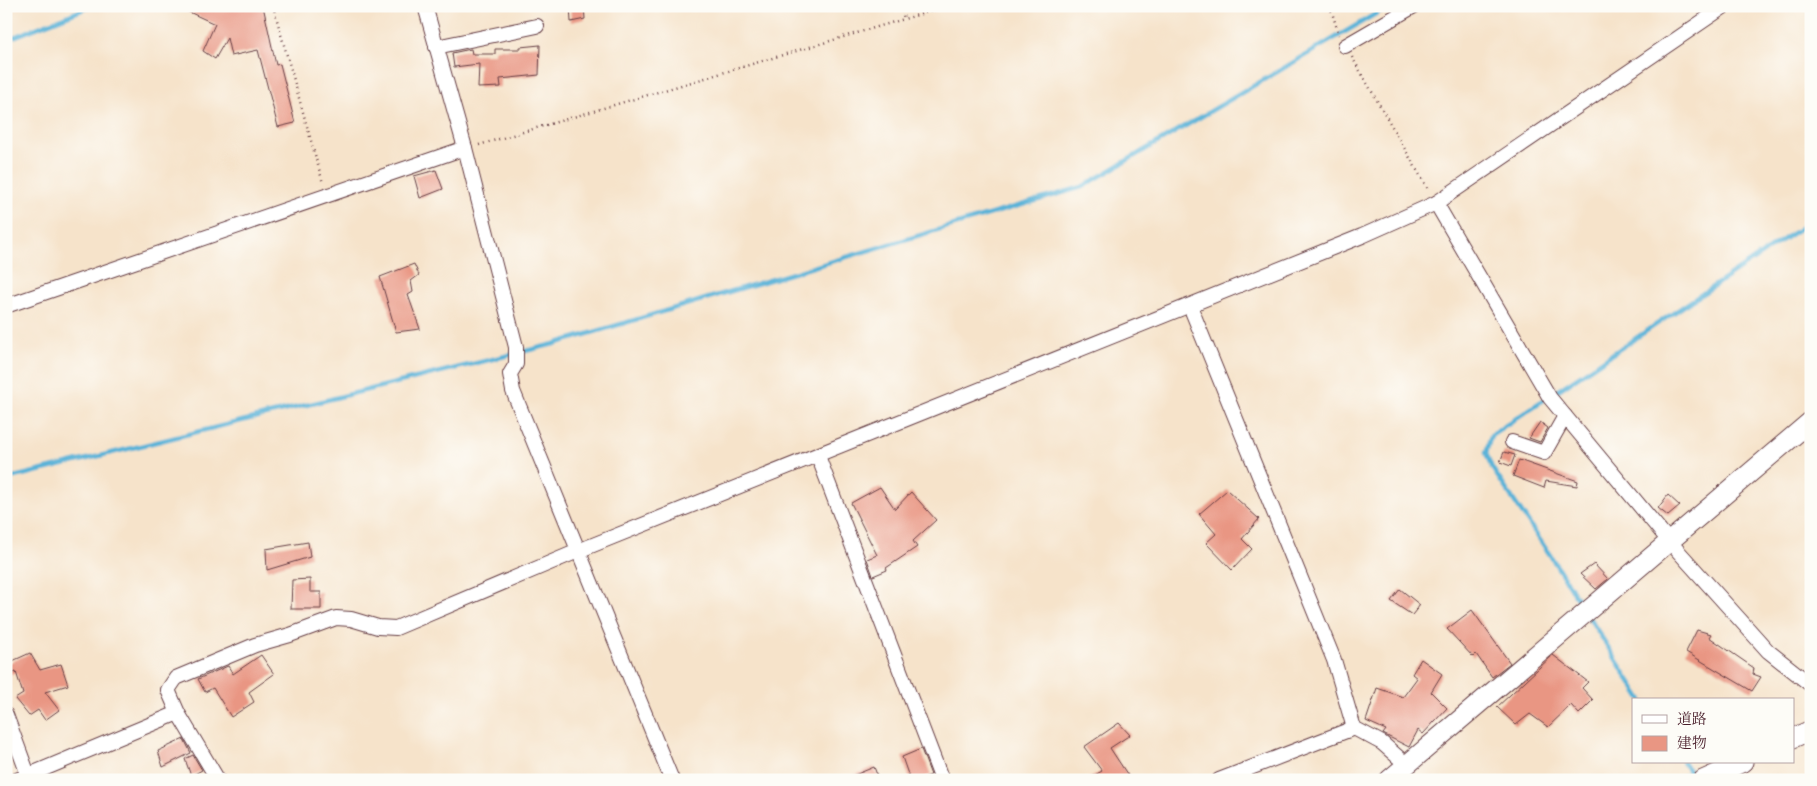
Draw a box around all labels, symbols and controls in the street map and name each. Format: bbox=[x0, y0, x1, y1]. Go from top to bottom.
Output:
legend bbox=[1632, 698, 1794, 764]
text: 道路 bbox=[1677, 710, 1707, 729]
text: 建物 bbox=[1677, 734, 1707, 753]

